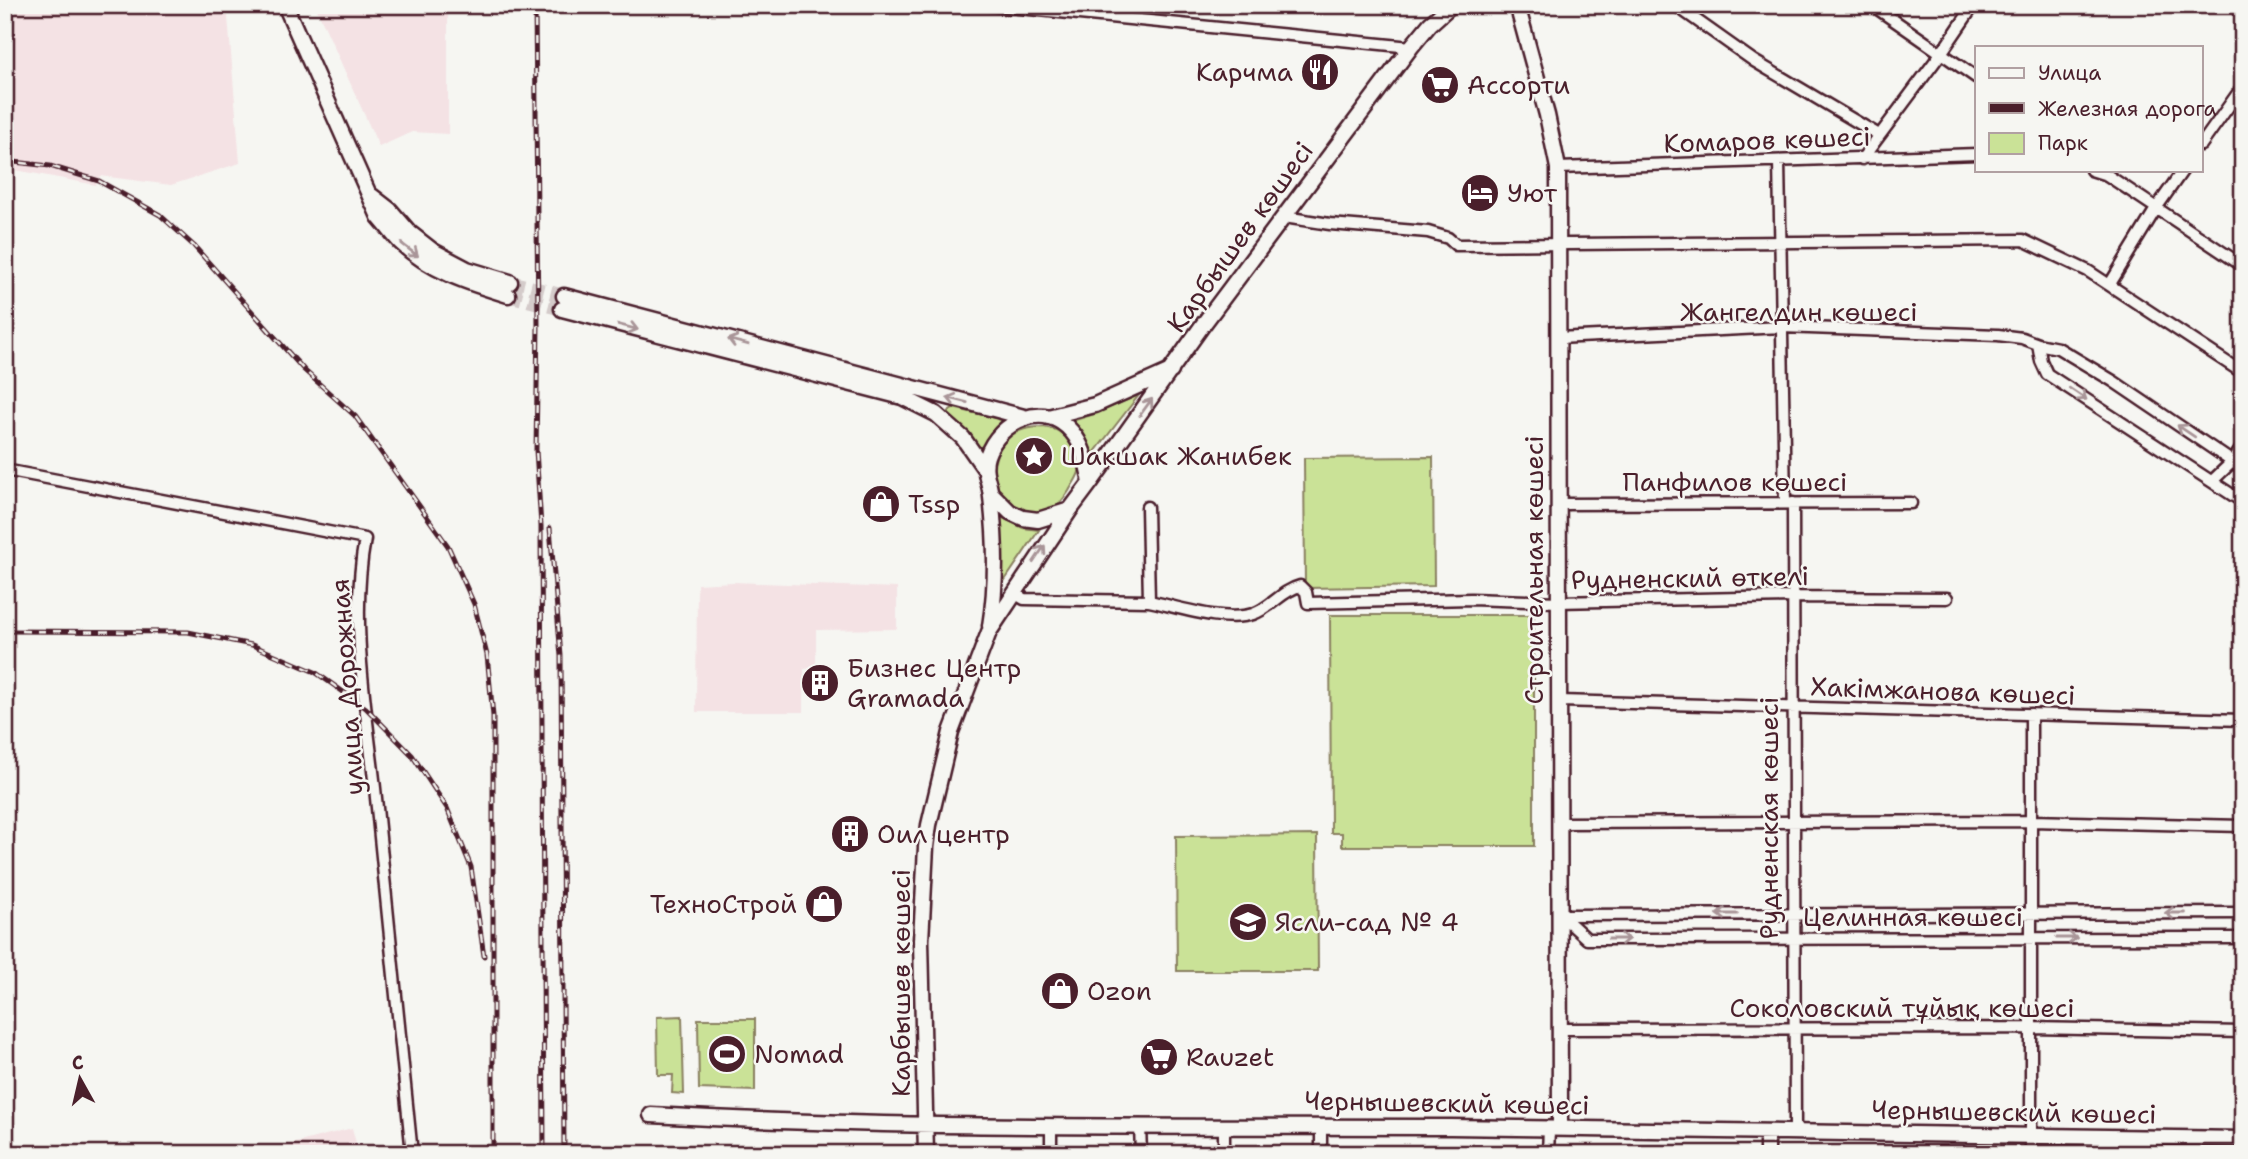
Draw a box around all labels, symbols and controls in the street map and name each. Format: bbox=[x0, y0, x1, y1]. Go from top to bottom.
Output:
legend bbox=[1975, 46, 2202, 172]
restaurant icon: Карчма bbox=[1299, 51, 1341, 93]
place label: Карчма bbox=[1196, 54, 1293, 89]
text: Улица bbox=[2038, 59, 2101, 87]
supermarket icon: Ассорти bbox=[1419, 64, 1461, 106]
place label: Ассорти bbox=[1467, 67, 1570, 102]
text: Железная дорога bbox=[2038, 95, 2217, 123]
street label: Комаров көшесі bbox=[1663, 118, 1871, 161]
text: Парк bbox=[2038, 129, 2088, 157]
street label: Карбышев көшесі bbox=[1158, 134, 1321, 339]
hotel icon: Уют bbox=[1459, 172, 1501, 214]
place label: Уют bbox=[1507, 175, 1558, 210]
one-way arrow bbox=[401, 242, 419, 257]
street label: Жангелдин көшесі bbox=[1680, 294, 1918, 329]
one-way arrow bbox=[617, 321, 639, 334]
one-way arrow bbox=[727, 335, 749, 348]
one-way arrow bbox=[2068, 387, 2087, 402]
one-way arrow bbox=[947, 393, 969, 406]
one-way arrow bbox=[1139, 398, 1153, 417]
one-way arrow bbox=[2177, 423, 2196, 438]
place icon: Шакшак Жанибек bbox=[1013, 435, 1055, 477]
street label: Строительная көшесі bbox=[1516, 435, 1551, 705]
place label: Шакшак Жанибек bbox=[1061, 438, 1292, 473]
street label: Панфилов көшесі bbox=[1623, 464, 1847, 499]
shop icon: Tssp bbox=[860, 483, 902, 525]
place label: Tssp bbox=[908, 486, 960, 521]
one-way arrow bbox=[1032, 545, 1047, 564]
street label: Рудненский өткелі bbox=[1571, 558, 1809, 597]
street label: улица Дорожная bbox=[321, 577, 372, 797]
place label: Бизнес Центр Gramada bbox=[847, 650, 1021, 715]
building icon: Бизнес Центр Gramada bbox=[799, 662, 841, 704]
street label: Хакімжанова көшесі bbox=[1810, 668, 2076, 713]
street label: Рудненская көшесі bbox=[1751, 697, 1786, 939]
building icon: Оил центр bbox=[829, 813, 871, 855]
place label: Оил центр bbox=[877, 816, 1010, 851]
street label: Карбышев көшесі bbox=[883, 869, 918, 1097]
shop icon: ТехноСтрой bbox=[803, 883, 845, 925]
place label: ТехноСтрой bbox=[650, 886, 797, 921]
street label: Целинная көшесі bbox=[1803, 899, 2023, 934]
school or university icon: Ясли-сад № 4 bbox=[1227, 901, 1269, 943]
place label: Ясли-сад № 4 bbox=[1275, 904, 1459, 939]
one-way arrow bbox=[2163, 906, 2186, 920]
one-way arrow bbox=[1715, 908, 1738, 921]
one-way arrow bbox=[2056, 931, 2079, 945]
one-way arrow bbox=[1608, 932, 1631, 946]
shop icon: Ozon bbox=[1039, 970, 1081, 1012]
place label: Ozon bbox=[1087, 973, 1152, 1008]
street label: Соколовский тұйық көшесі bbox=[1729, 990, 2075, 1025]
sports icon: Nomad bbox=[706, 1033, 748, 1075]
place label: Nomad bbox=[754, 1036, 844, 1071]
supermarket icon: Rauzet bbox=[1138, 1036, 1180, 1078]
place label: Rauzet bbox=[1186, 1039, 1274, 1074]
north arrow bbox=[46, 1044, 116, 1114]
text: С bbox=[70, 1049, 85, 1076]
street label: Чернышевский көшесі bbox=[1304, 1083, 1590, 1122]
street label: Чернышевский көшесі bbox=[1871, 1092, 2157, 1131]

